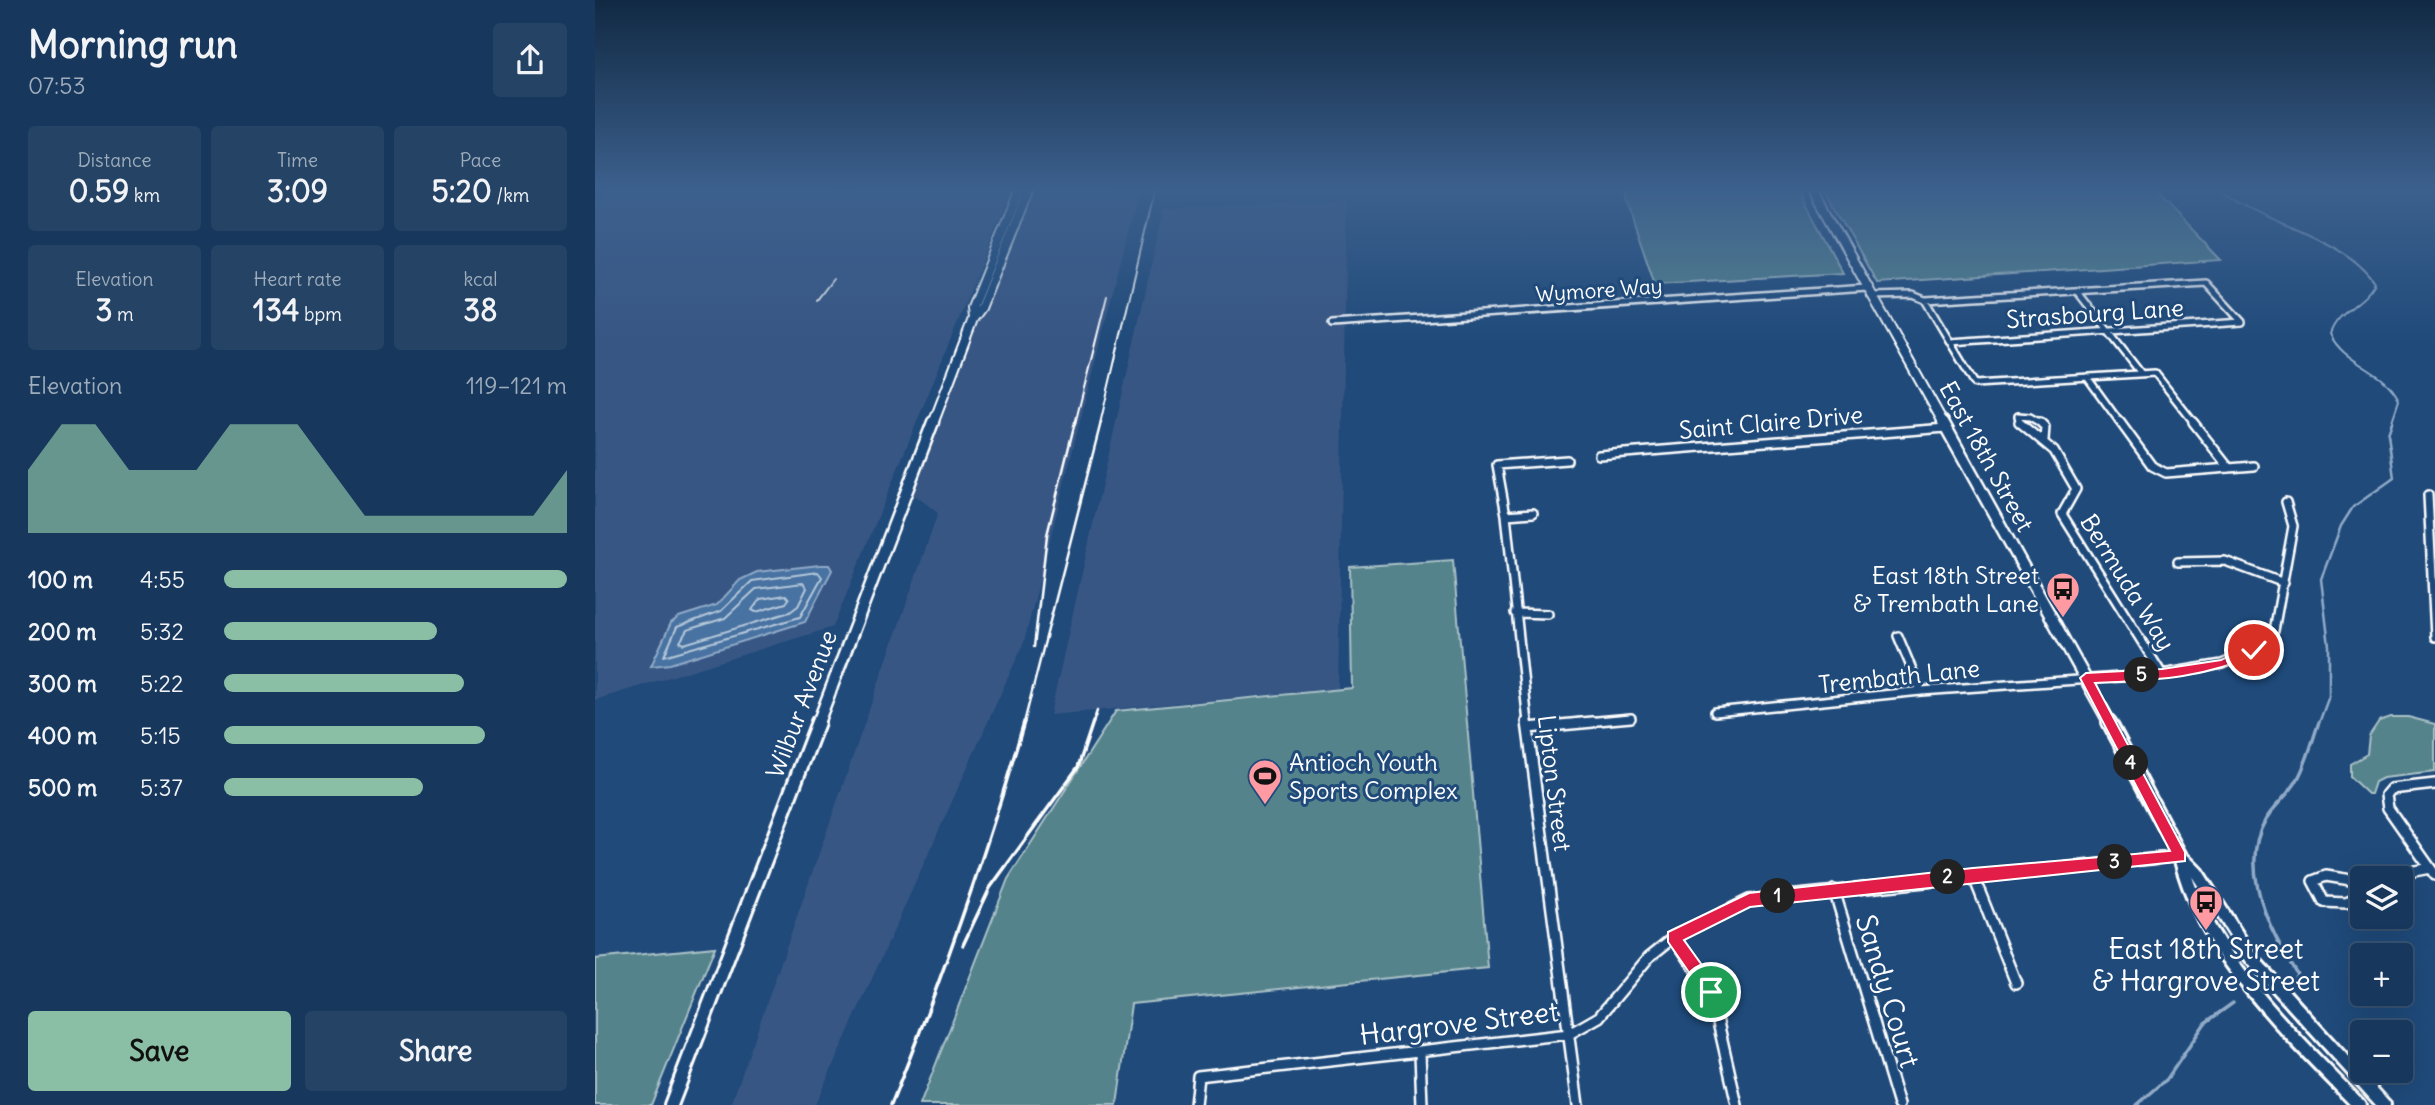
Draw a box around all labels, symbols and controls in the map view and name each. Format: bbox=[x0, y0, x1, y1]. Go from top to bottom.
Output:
text: Morning run bbox=[28, 21, 238, 68]
button: share bbox=[493, 23, 567, 97]
text: 07:53 bbox=[28, 71, 86, 100]
text: Distance bbox=[77, 148, 152, 172]
text: Time bbox=[277, 148, 318, 172]
text: Pace bbox=[460, 148, 501, 172]
text: 0.59 bbox=[69, 172, 129, 210]
text: 3:09 bbox=[267, 172, 328, 210]
text: 5:20 bbox=[432, 172, 492, 210]
text: km bbox=[129, 183, 160, 207]
text: /km bbox=[492, 183, 530, 207]
text: Elevation bbox=[76, 267, 153, 291]
text: Heart rate bbox=[253, 267, 342, 291]
text: kcal bbox=[463, 267, 498, 291]
street label: Wymore Way bbox=[1535, 272, 1663, 308]
text: 3 bbox=[95, 291, 112, 329]
text: 134 bbox=[253, 291, 299, 329]
text: 38 bbox=[463, 291, 498, 329]
street label: Strasbourg Lane bbox=[2005, 292, 2185, 334]
text: m bbox=[112, 302, 134, 326]
text: bpm bbox=[299, 302, 342, 326]
text: Elevation bbox=[28, 371, 122, 400]
text: 119–121 m bbox=[466, 371, 567, 400]
street label: East 18th Street bbox=[1933, 376, 2041, 536]
street label: Saint Claire Drive bbox=[1678, 399, 1864, 445]
street label: Bermuda Way bbox=[2074, 508, 2182, 656]
place label: East 18th Street & Trembath Lane bbox=[1853, 560, 2039, 618]
text: 100 m bbox=[28, 565, 93, 594]
text: 4:55 bbox=[140, 565, 185, 594]
bus stop icon: East 18th Street & Trembath Lane bbox=[2044, 570, 2082, 619]
text: 200 m bbox=[28, 617, 97, 646]
text: 5:32 bbox=[140, 617, 184, 646]
pin bbox=[2224, 620, 2284, 680]
street label: Wilbur Avenue bbox=[759, 626, 843, 782]
icon: check bbox=[2235, 631, 2273, 669]
street label: Trembath Lane bbox=[1817, 653, 1981, 699]
pin: 5 bbox=[2125, 658, 2159, 692]
text: 5 bbox=[2136, 662, 2147, 686]
text: 300 m bbox=[28, 669, 97, 698]
text: 5:22 bbox=[140, 669, 184, 698]
street label: Lipton Street bbox=[1532, 713, 1578, 853]
text: 400 m bbox=[28, 721, 97, 750]
text: 5:15 bbox=[140, 721, 181, 750]
pin: 4 bbox=[2113, 746, 2149, 780]
place label: Antioch Youth Sports Complex bbox=[1289, 747, 1458, 805]
text: 4 bbox=[2125, 750, 2136, 774]
sports icon: Antioch Youth Sports Complex bbox=[1246, 757, 1284, 806]
text: 500 m bbox=[28, 773, 97, 802]
text: 5:37 bbox=[140, 773, 183, 802]
pin: 3 bbox=[2097, 844, 2133, 880]
text: 3 bbox=[2109, 849, 2120, 873]
pin: 2 bbox=[1931, 860, 1965, 894]
text: 2 bbox=[1942, 864, 1953, 888]
map controls bbox=[2350, 866, 2413, 1083]
button: layers bbox=[2350, 866, 2413, 929]
pin: 1 bbox=[1761, 878, 1795, 914]
text: 1 bbox=[1774, 883, 1781, 907]
bus stop icon: East 18th Street & Hargrove Street bbox=[2187, 883, 2225, 932]
street label: Sandy Court bbox=[1848, 910, 1928, 1072]
place label: East 18th Street & Hargrove Street bbox=[2092, 931, 2320, 999]
button: + bbox=[2350, 943, 2413, 1006]
pin bbox=[1681, 962, 1741, 1022]
icon: arrive bbox=[1692, 973, 1730, 1011]
street label: Hargrove Street bbox=[1358, 993, 1560, 1053]
button: Save bbox=[28, 1011, 291, 1091]
button: Share bbox=[305, 1011, 567, 1091]
button: − bbox=[2350, 1020, 2413, 1083]

